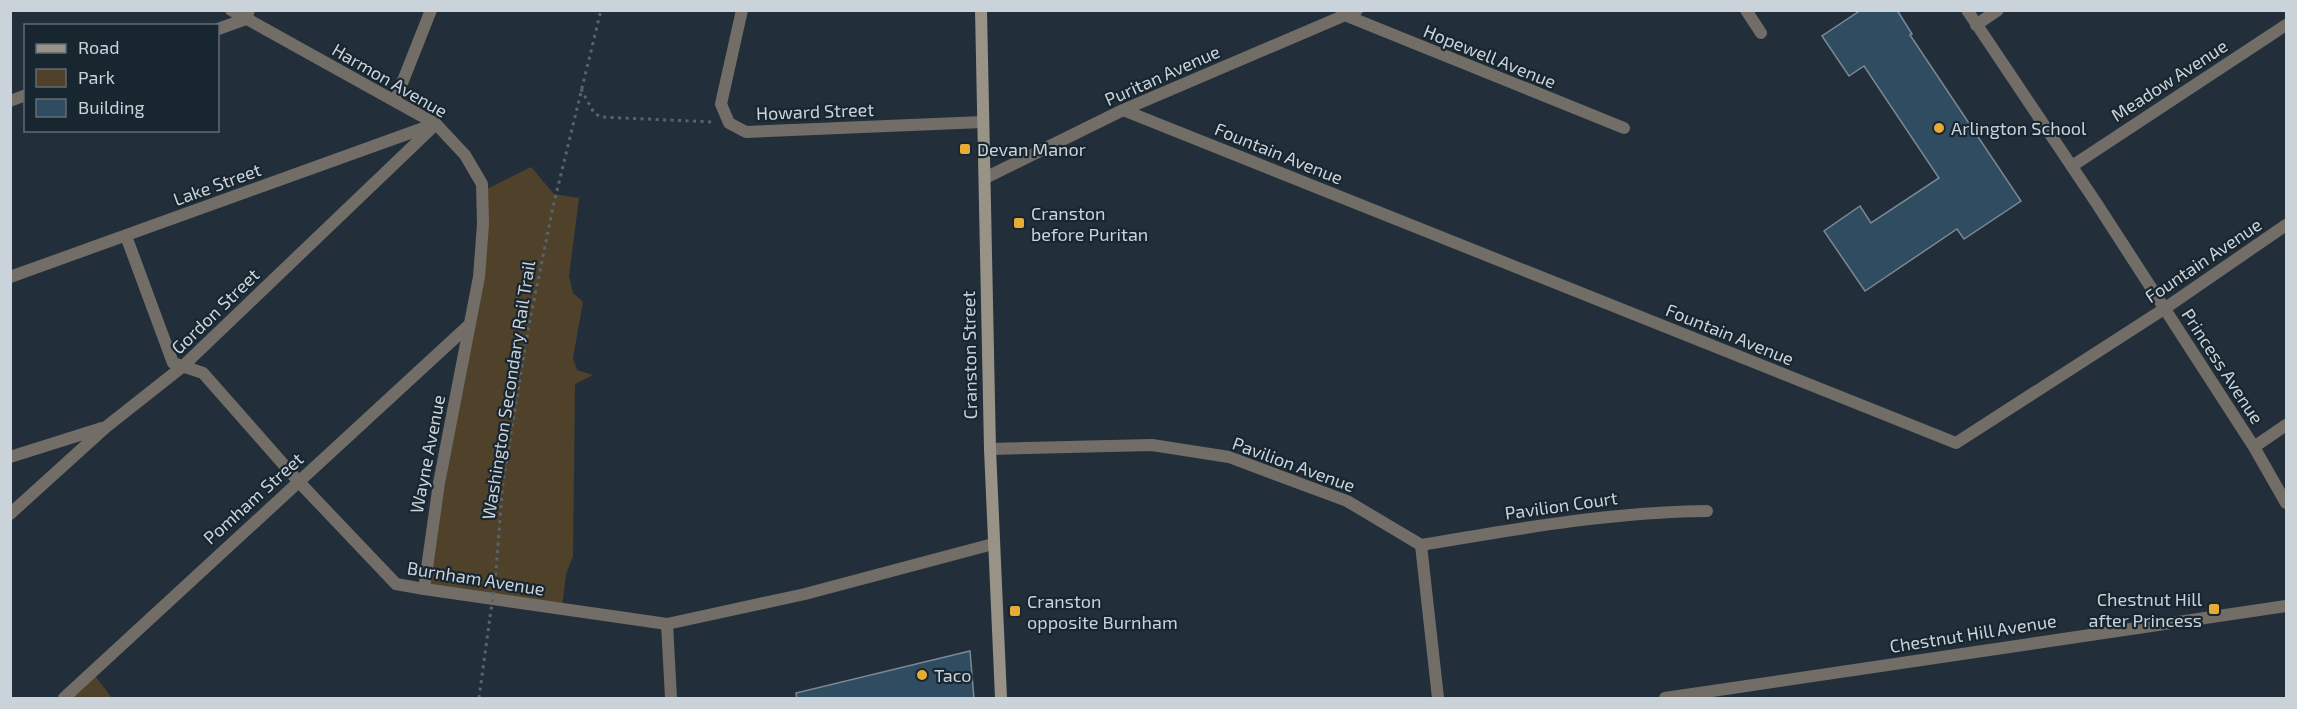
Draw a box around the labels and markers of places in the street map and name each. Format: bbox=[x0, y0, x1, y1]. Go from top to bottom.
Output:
place label: Arlington School bbox=[1951, 117, 2087, 139]
marker: Arlington School bbox=[1932, 121, 1946, 135]
place label: Devan Manor bbox=[977, 138, 1086, 160]
marker: Devan Manor bbox=[958, 142, 972, 156]
place label: Cranston before Puritan bbox=[1031, 202, 1148, 245]
marker: Cranston before Puritan bbox=[1012, 216, 1026, 230]
place label: Chestnut Hill after Princess bbox=[2089, 588, 2203, 631]
place label: Cranston opposite Burnham bbox=[1027, 590, 1178, 633]
marker: Chestnut Hill after Princess bbox=[2207, 602, 2221, 616]
marker: Cranston opposite Burnham bbox=[1008, 604, 1022, 618]
place label: Taco bbox=[934, 664, 972, 686]
marker: Taco bbox=[915, 668, 929, 682]

